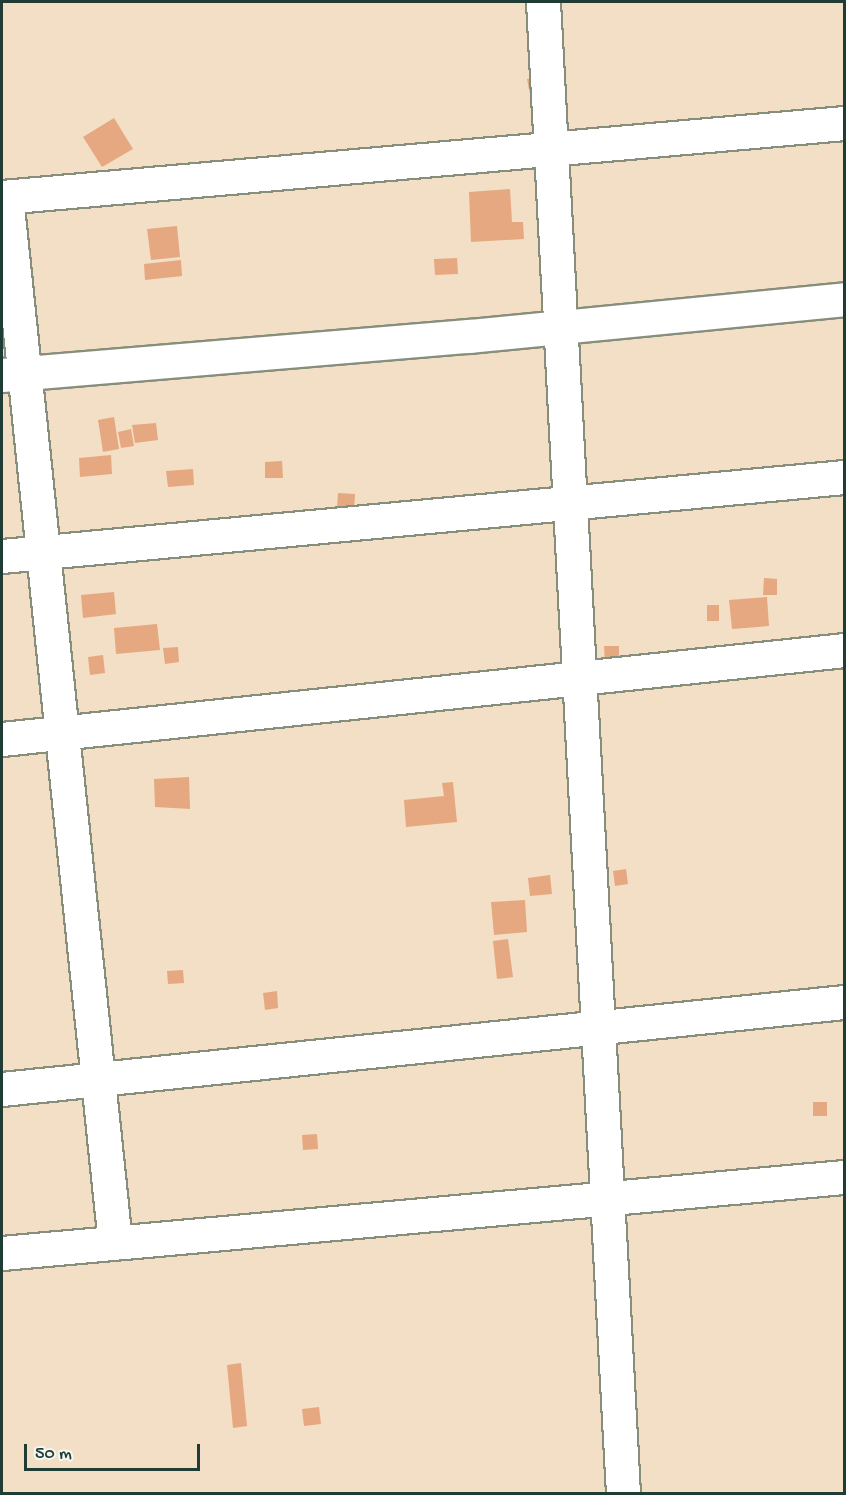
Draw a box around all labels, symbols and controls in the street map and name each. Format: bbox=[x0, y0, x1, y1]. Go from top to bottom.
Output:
scale bar bbox=[27, 1432, 202, 1470]
text: 50 m bbox=[35, 1444, 72, 1465]

